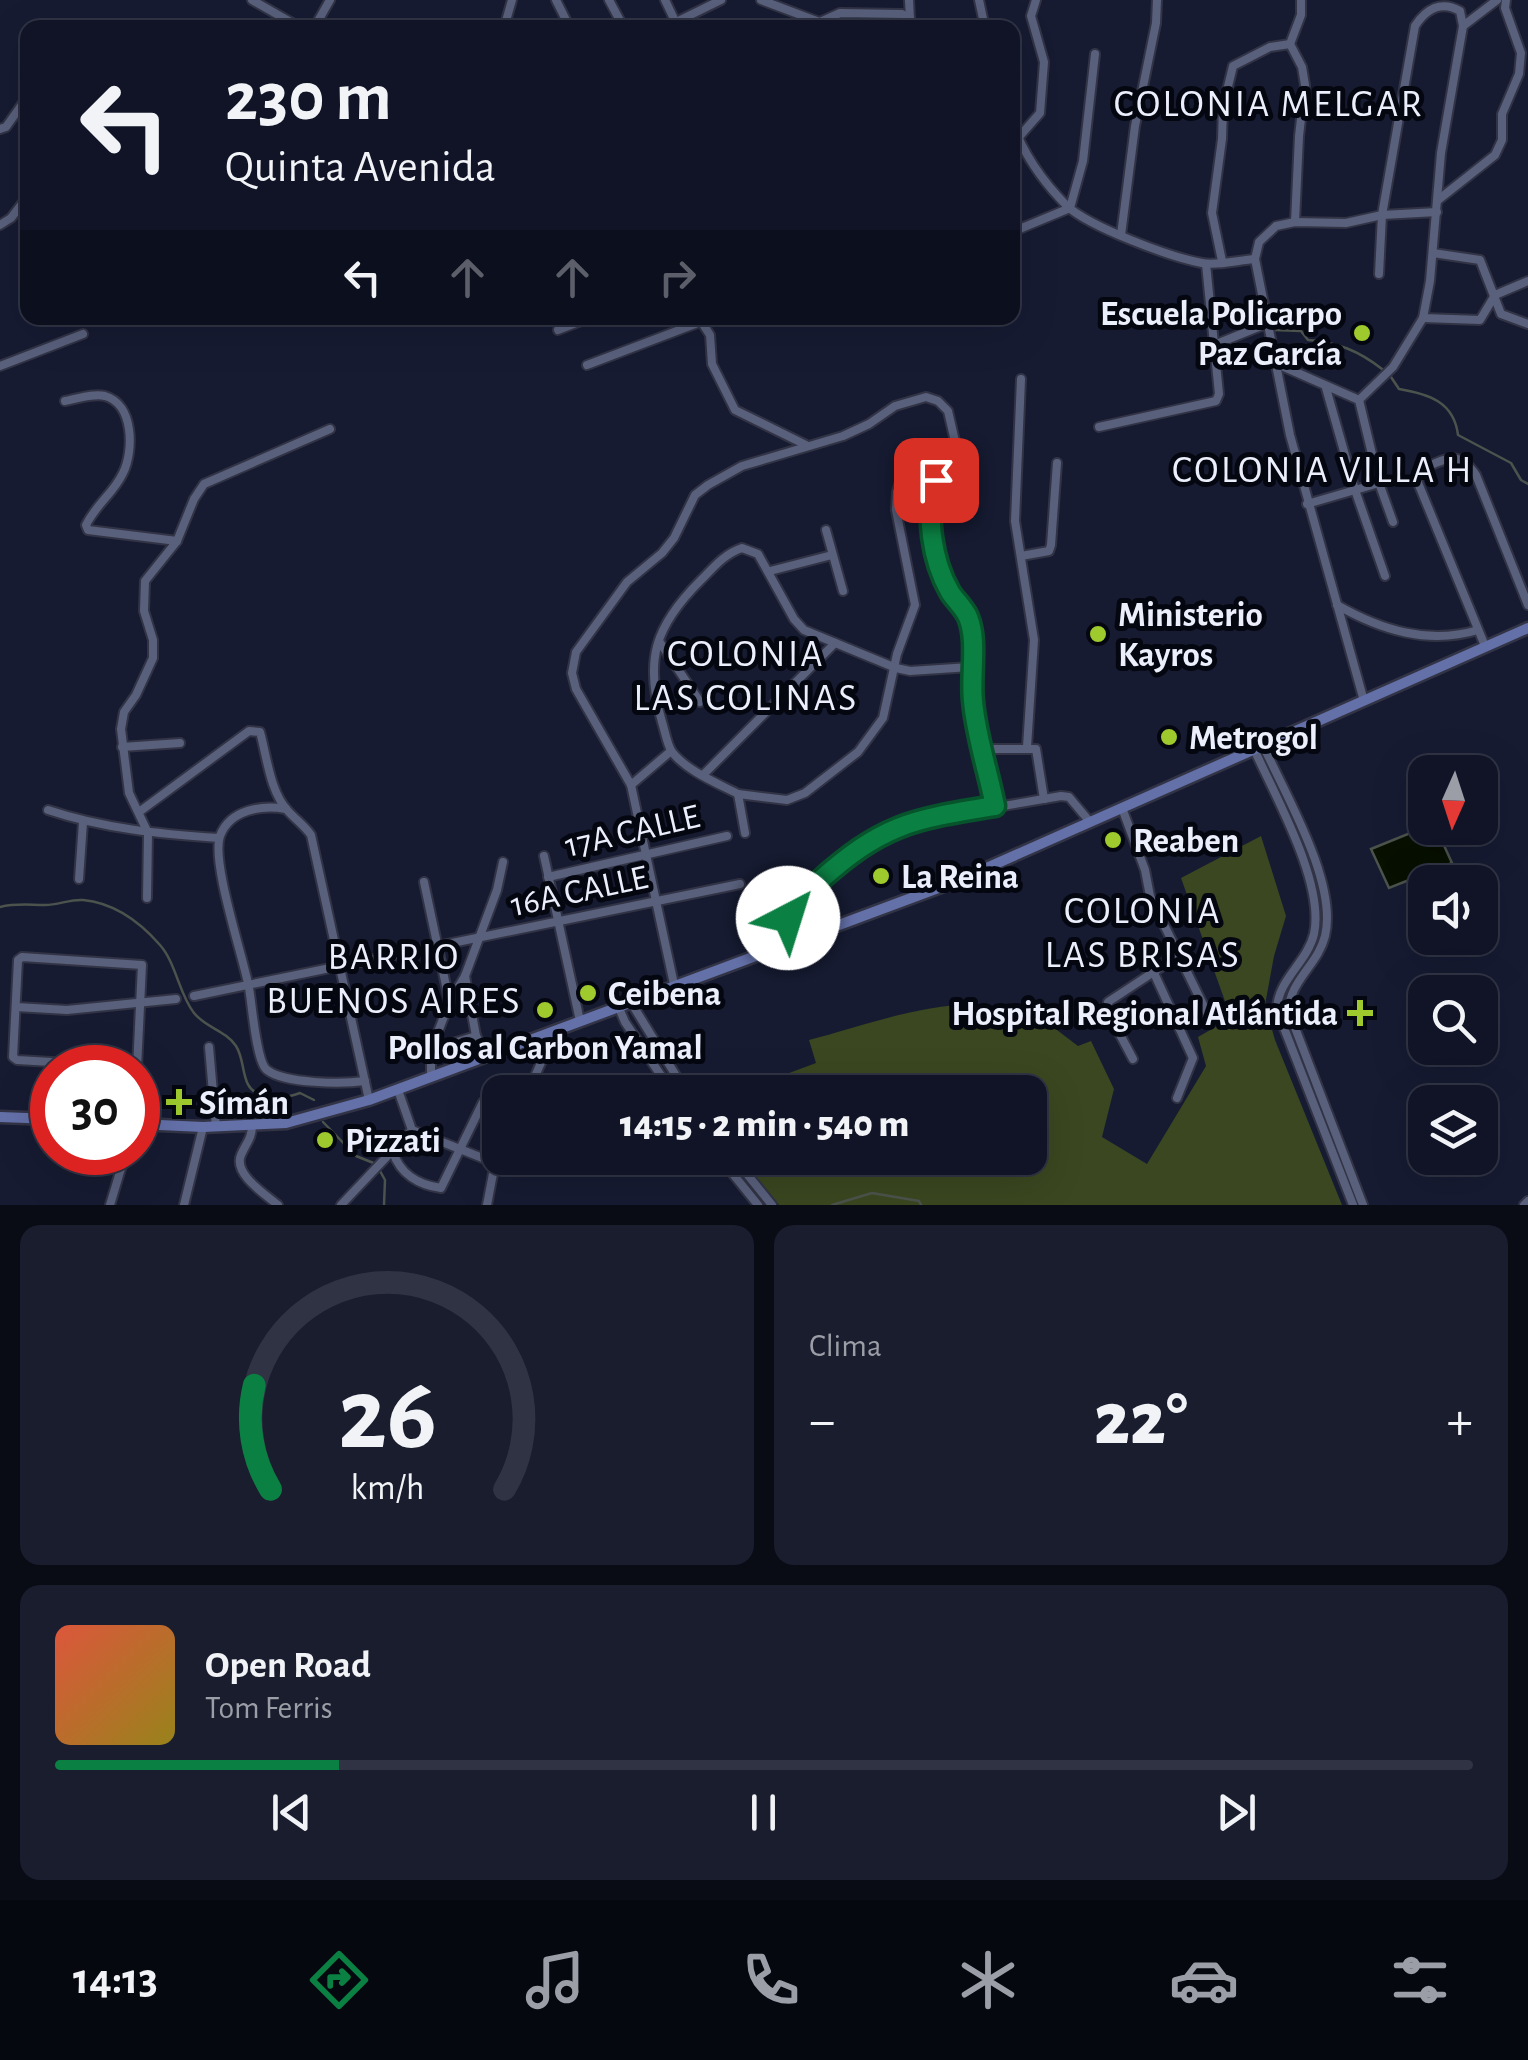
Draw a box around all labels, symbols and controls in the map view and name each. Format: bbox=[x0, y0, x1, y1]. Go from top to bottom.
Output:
icon: left bbox=[60, 60, 190, 190]
text: 230 m bbox=[225, 63, 392, 133]
district label: COLONIA MELGAR bbox=[1114, 86, 1424, 124]
text: Quinta Avenida bbox=[225, 145, 496, 190]
icon: left bbox=[335, 250, 390, 305]
icon: ahead bbox=[440, 250, 495, 305]
icon: ahead bbox=[545, 250, 600, 305]
icon: right bbox=[650, 250, 705, 305]
place label: Escuela Policarpo Paz García bbox=[1100, 297, 1342, 372]
marker: Escuela Policarpo Paz García bbox=[1351, 322, 1373, 344]
pin bbox=[894, 438, 979, 523]
district label: COLONIA VILLA H bbox=[1172, 452, 1474, 490]
icon: arrive bbox=[909, 453, 964, 508]
place label: Ministerio Kayros bbox=[1118, 598, 1263, 673]
marker: Ministerio Kayros bbox=[1087, 623, 1109, 645]
district label: COLONIA LAS COLINAS bbox=[633, 636, 859, 718]
place label: Metrogol bbox=[1189, 721, 1318, 756]
marker: Metrogol bbox=[1158, 726, 1180, 748]
north arrow bbox=[1408, 755, 1498, 845]
map controls bbox=[1408, 755, 1498, 1175]
street label: 17A CALLE bbox=[562, 799, 703, 864]
place label: Reaben bbox=[1133, 824, 1239, 859]
marker: Reaben bbox=[1102, 829, 1124, 851]
street label: 16A CALLE bbox=[508, 860, 651, 923]
place label: La Reina bbox=[901, 860, 1019, 895]
marker: La Reina bbox=[870, 865, 892, 887]
button: sound bbox=[1408, 865, 1498, 955]
position arrow bbox=[736, 866, 840, 970]
district label: COLONIA LAS BRISAS bbox=[1045, 893, 1241, 975]
district label: BARRIO BUENOS AIRES bbox=[266, 939, 522, 1021]
button: search bbox=[1408, 975, 1498, 1065]
place label: Ceibena bbox=[608, 977, 721, 1012]
marker: Ceibena bbox=[577, 982, 599, 1004]
place label: Hospital Regional Atlántida bbox=[951, 997, 1338, 1032]
marker: Pollos al Carbon Yamal bbox=[534, 999, 556, 1021]
marker: Hospital Regional Atlántida bbox=[1347, 1000, 1373, 1026]
place label: Pollos al Carbon Yamal bbox=[387, 1031, 703, 1066]
speed limit sign: 30 bbox=[30, 1045, 160, 1175]
button: layers bbox=[1408, 1085, 1498, 1175]
place label: Símán bbox=[199, 1086, 289, 1121]
marker: Símán bbox=[168, 1091, 190, 1113]
text: 14:15 · 2 min · 540 m bbox=[620, 1106, 909, 1144]
place label: Pizzati bbox=[345, 1124, 441, 1159]
marker: Pizzati bbox=[314, 1129, 336, 1151]
text: Clima bbox=[809, 1330, 882, 1362]
text: 26 bbox=[337, 1364, 437, 1468]
text: 22° bbox=[1094, 1383, 1188, 1458]
text: − bbox=[809, 1394, 835, 1449]
text: + bbox=[1447, 1394, 1473, 1449]
text: km/h bbox=[350, 1470, 424, 1506]
text: Open Road bbox=[205, 1647, 371, 1685]
text: Tom Ferris bbox=[205, 1692, 333, 1724]
icon: previous bbox=[264, 1785, 319, 1840]
icon: pause bbox=[736, 1785, 791, 1840]
icon: next bbox=[1209, 1785, 1264, 1840]
icon: directions bbox=[304, 1945, 374, 2015]
icon: music bbox=[520, 1945, 590, 2015]
icon: phone bbox=[736, 1945, 806, 2015]
icon: climate bbox=[953, 1945, 1023, 2015]
icon: car bbox=[1169, 1945, 1239, 2015]
icon: filters bbox=[1385, 1945, 1455, 2015]
text: 14:13 bbox=[73, 1957, 158, 2002]

